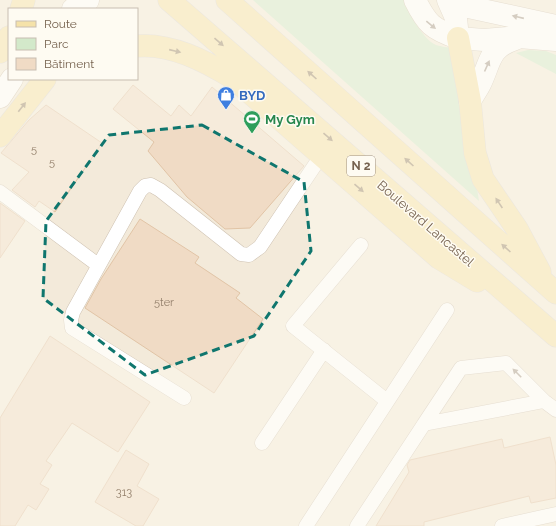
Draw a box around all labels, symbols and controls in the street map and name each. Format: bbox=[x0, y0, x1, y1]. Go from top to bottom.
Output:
legend bbox=[8, 8, 138, 80]
one-way arrow bbox=[512, 14, 524, 20]
text: Route bbox=[44, 17, 77, 31]
one-way arrow bbox=[426, 20, 437, 29]
text: Parc bbox=[44, 37, 69, 51]
one-way arrow bbox=[214, 38, 224, 47]
one-way arrow bbox=[169, 48, 181, 54]
text: Bâtiment bbox=[44, 57, 94, 71]
one-way arrow bbox=[484, 60, 490, 72]
one-way arrow bbox=[307, 71, 317, 80]
shop icon: BYD bbox=[216, 85, 236, 110]
place label: BYD bbox=[239, 88, 265, 103]
one-way arrow bbox=[18, 102, 27, 113]
sports icon: My Gym bbox=[242, 109, 262, 134]
place label: My Gym bbox=[265, 112, 315, 127]
one-way arrow bbox=[322, 132, 333, 141]
house number: 5 bbox=[31, 143, 37, 156]
house number: 5 bbox=[49, 156, 55, 169]
road number: N 2 bbox=[347, 156, 375, 176]
one-way arrow bbox=[404, 157, 414, 166]
street label: Boulevard Lancastel bbox=[374, 177, 477, 270]
one-way arrow bbox=[353, 183, 364, 192]
one-way arrow bbox=[495, 198, 503, 208]
one-way arrow bbox=[501, 243, 511, 253]
house number: 5ter bbox=[154, 296, 174, 309]
one-way arrow bbox=[512, 368, 522, 378]
house number: 313 bbox=[116, 486, 132, 499]

